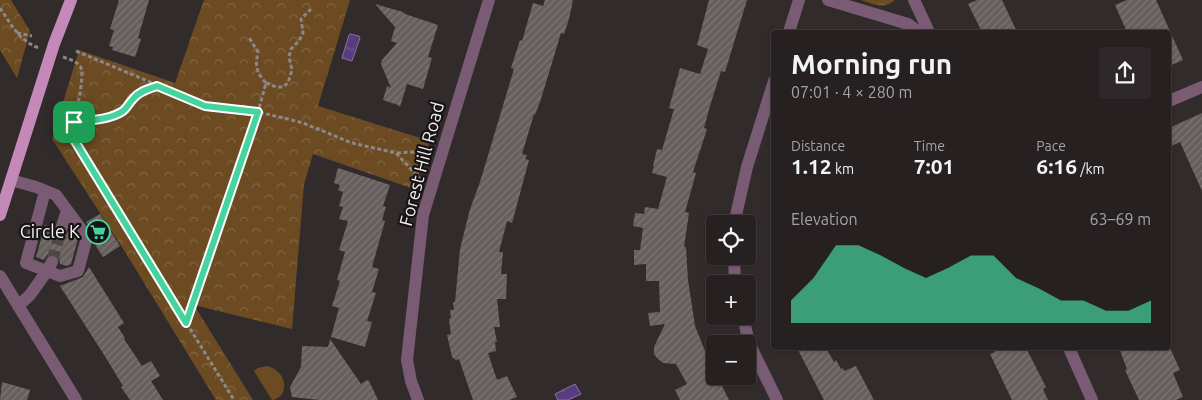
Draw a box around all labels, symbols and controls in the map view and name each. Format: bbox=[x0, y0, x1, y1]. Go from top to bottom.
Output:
button: share bbox=[1099, 47, 1151, 99]
text: Morning run bbox=[791, 48, 952, 79]
text: 07:01 · 4 × 280 m bbox=[791, 83, 912, 101]
street label: Forest Hill Road bbox=[395, 99, 447, 228]
pin bbox=[53, 101, 95, 143]
icon: arrive bbox=[60, 108, 88, 136]
text: Distance bbox=[791, 138, 845, 154]
text: Time bbox=[914, 138, 945, 154]
text: Pace bbox=[1036, 138, 1066, 154]
text: 1.12 bbox=[791, 154, 832, 178]
text: 7:01 bbox=[914, 154, 954, 178]
text: 6:16 bbox=[1036, 154, 1077, 178]
text: km bbox=[832, 161, 854, 177]
text: /km bbox=[1077, 161, 1105, 177]
text: Elevation bbox=[791, 210, 858, 228]
text: 63–69 m bbox=[1089, 210, 1151, 228]
map controls bbox=[706, 215, 756, 385]
button: locate bbox=[706, 215, 756, 265]
supermarket icon: Circle K bbox=[85, 219, 111, 245]
place label: Circle K bbox=[20, 221, 80, 241]
button: + bbox=[706, 275, 756, 325]
button: − bbox=[706, 335, 756, 385]

